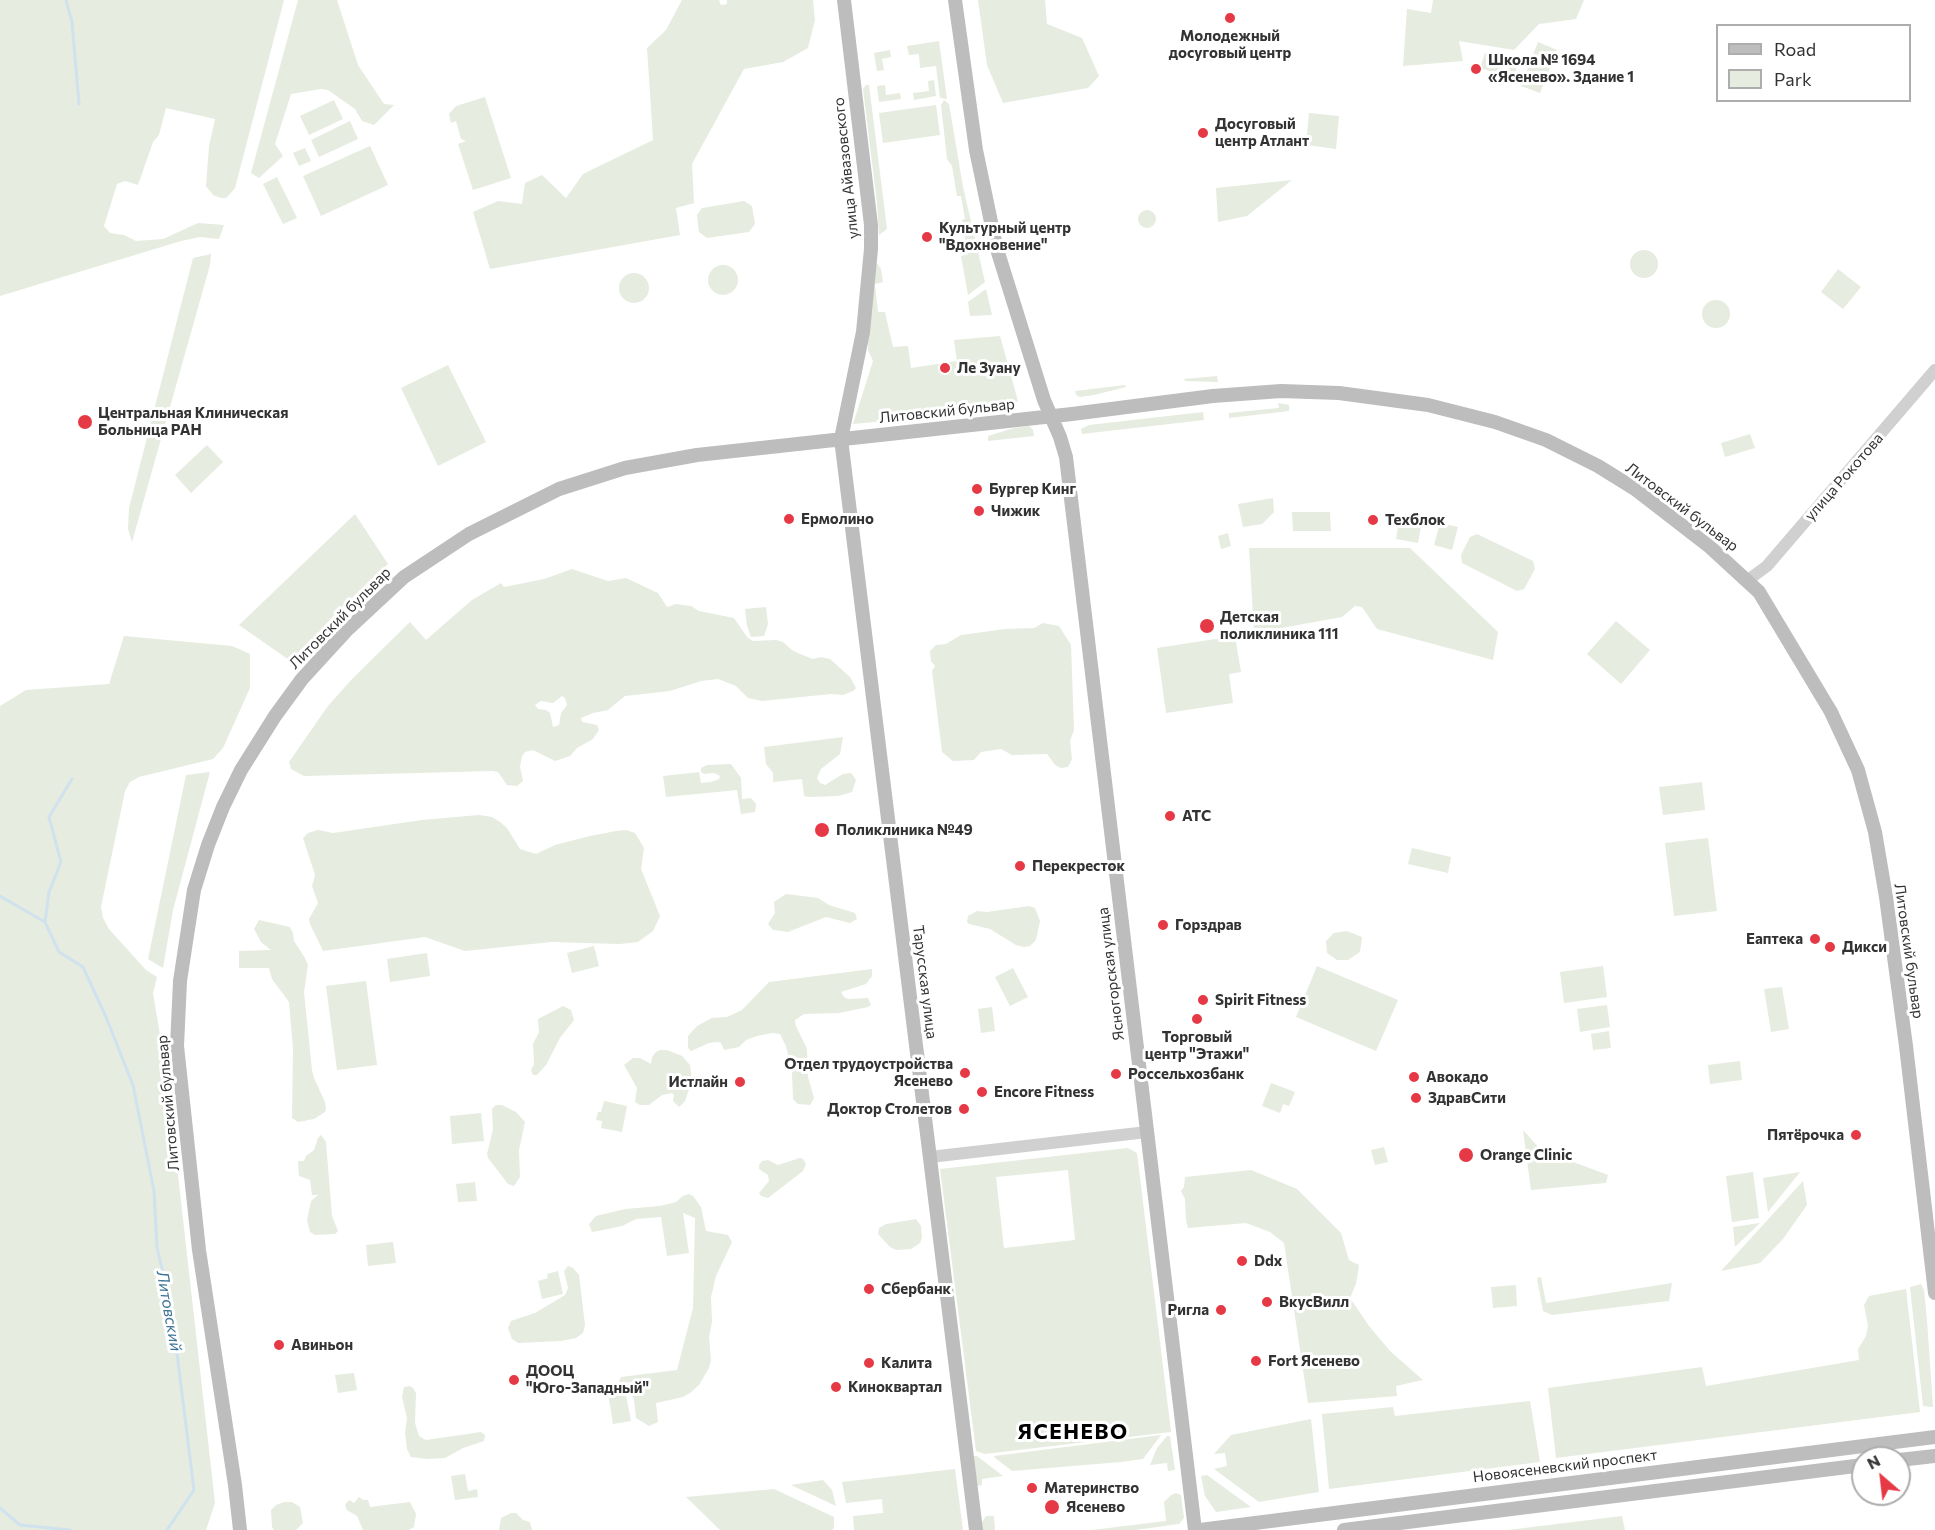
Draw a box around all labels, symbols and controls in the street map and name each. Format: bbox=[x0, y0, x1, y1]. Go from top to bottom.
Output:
marker: Молодежный досуговый центр bbox=[1223, 11, 1237, 25]
legend bbox=[1716, 24, 1911, 102]
place label: Молодежный досуговый центр bbox=[1169, 27, 1291, 62]
text: Road bbox=[1774, 38, 1816, 60]
place label: Школа № 1694 «Ясенево». Здание 1 bbox=[1488, 51, 1634, 86]
marker: Школа № 1694 «Ясенево». Здание 1 bbox=[1469, 62, 1483, 76]
text: Park bbox=[1774, 68, 1812, 90]
street label: улица Айвазовского bbox=[830, 96, 862, 240]
place label: Досуговый центр Атлант bbox=[1215, 115, 1309, 150]
marker: Досуговый центр Атлант bbox=[1196, 126, 1210, 140]
place label: Культурный центр "Вдохновение" bbox=[939, 219, 1071, 254]
marker: Культурный центр "Вдохновение" bbox=[920, 230, 934, 244]
place label: Ле Зуану bbox=[957, 359, 1021, 377]
marker: Ле Зуану bbox=[938, 361, 952, 375]
street label: Литовский бульвар bbox=[878, 395, 1016, 427]
place label: Центральная Клиническая Больница РАН bbox=[98, 404, 288, 439]
marker: Центральная Клиническая Больница РАН bbox=[76, 413, 94, 431]
street label: улица Рокотова bbox=[1801, 430, 1887, 524]
street label: Литовский бульвар bbox=[1622, 459, 1742, 555]
place label: Бургер Кинг bbox=[989, 480, 1076, 498]
marker: Бургер Кинг bbox=[970, 482, 984, 496]
place label: Чижик bbox=[991, 502, 1040, 520]
marker: Чижик bbox=[972, 504, 986, 518]
place label: Ермолино bbox=[801, 510, 874, 528]
place label: Техблок bbox=[1385, 511, 1445, 529]
marker: Ермолино bbox=[782, 512, 796, 526]
marker: Техблок bbox=[1366, 513, 1380, 527]
street label: Литовский бульвар bbox=[285, 563, 395, 673]
place label: Детская поликлиника 111 bbox=[1220, 608, 1339, 643]
marker: Детская поликлиника 111 bbox=[1198, 617, 1216, 635]
place label: АТС bbox=[1182, 807, 1211, 825]
marker: АТС bbox=[1163, 809, 1177, 823]
marker: Поликлиника №49 bbox=[813, 821, 831, 839]
place label: Поликлиника №49 bbox=[836, 821, 973, 839]
place label: Перекресток bbox=[1032, 857, 1125, 875]
marker: Перекресток bbox=[1013, 859, 1027, 873]
street label: Литовский бульвар bbox=[1891, 882, 1927, 1020]
street label: Ясногорская улица bbox=[1094, 906, 1128, 1042]
place label: Горздрав bbox=[1175, 916, 1242, 934]
marker: Горздрав bbox=[1156, 918, 1170, 932]
street label: Тарусская улица bbox=[909, 924, 941, 1040]
place label: Еаптека bbox=[1746, 930, 1803, 948]
marker: Еаптека bbox=[1808, 932, 1822, 946]
place label: Дикси bbox=[1842, 938, 1887, 956]
marker: Дикси bbox=[1823, 940, 1837, 954]
place label: Spirit Fitness bbox=[1215, 991, 1306, 1009]
marker: Spirit Fitness bbox=[1196, 993, 1210, 1007]
marker: Торговый центр "Этажи" bbox=[1190, 1012, 1204, 1026]
place label: Торговый центр "Этажи" bbox=[1145, 1028, 1249, 1063]
street label: Литовский бульвар bbox=[153, 1034, 183, 1172]
place label: Отдел трудоустройства Ясенево bbox=[784, 1055, 953, 1090]
place label: Россельхозбанк bbox=[1128, 1065, 1244, 1083]
marker: Отдел трудоустройства Ясенево bbox=[958, 1066, 972, 1080]
marker: Россельхозбанк bbox=[1109, 1067, 1123, 1081]
place label: Авокадо bbox=[1426, 1068, 1489, 1086]
marker: Авокадо bbox=[1407, 1070, 1421, 1084]
place label: Истлайн bbox=[668, 1073, 728, 1091]
marker: Истлайн bbox=[733, 1075, 747, 1089]
place label: Encore Fitness bbox=[994, 1083, 1094, 1101]
marker: Encore Fitness bbox=[975, 1085, 989, 1099]
place label: ЗдравСити bbox=[1428, 1089, 1506, 1107]
marker: ЗдравСити bbox=[1409, 1091, 1423, 1105]
place label: Доктор Столетов bbox=[827, 1100, 952, 1118]
marker: Доктор Столетов bbox=[957, 1102, 971, 1116]
place label: Пятёрочка bbox=[1767, 1126, 1844, 1144]
marker: Пятёрочка bbox=[1849, 1128, 1863, 1142]
marker: Orange Clinic bbox=[1457, 1146, 1475, 1164]
place label: Orange Clinic bbox=[1480, 1146, 1572, 1164]
place label: Ddx bbox=[1254, 1252, 1282, 1270]
marker: Ddx bbox=[1235, 1254, 1249, 1268]
water label: Литовский bbox=[152, 1269, 186, 1353]
place label: Сбербанк bbox=[881, 1280, 951, 1298]
marker: Сбербанк bbox=[862, 1282, 876, 1296]
place label: ВкусВилл bbox=[1279, 1293, 1349, 1311]
marker: ВкусВилл bbox=[1260, 1295, 1274, 1309]
place label: Ригла bbox=[1167, 1301, 1209, 1319]
marker: Ригла bbox=[1214, 1303, 1228, 1317]
place label: Авиньон bbox=[291, 1336, 353, 1354]
marker: Авиньон bbox=[272, 1338, 286, 1352]
place label: Fort Ясенево bbox=[1268, 1352, 1360, 1370]
place label: Калита bbox=[881, 1354, 932, 1372]
marker: Fort Ясенево bbox=[1249, 1354, 1263, 1368]
marker: Калита bbox=[862, 1356, 876, 1370]
place label: ДООЦ "Юго-Западный" bbox=[526, 1362, 649, 1397]
marker: ДООЦ "Юго-Западный" bbox=[507, 1373, 521, 1387]
place label: Киноквартал bbox=[848, 1378, 942, 1396]
marker: Киноквартал bbox=[829, 1380, 843, 1394]
district label: ЯСЕНЕВО bbox=[1017, 1419, 1129, 1445]
street label: Новоясеневский проспект bbox=[1472, 1446, 1658, 1486]
north arrow bbox=[1851, 1446, 1911, 1506]
text: N bbox=[1863, 1450, 1883, 1473]
place label: Материнство bbox=[1044, 1479, 1139, 1497]
marker: Материнство bbox=[1025, 1481, 1039, 1495]
marker: Ясенево bbox=[1043, 1498, 1061, 1516]
place label: Ясенево bbox=[1066, 1498, 1125, 1516]

